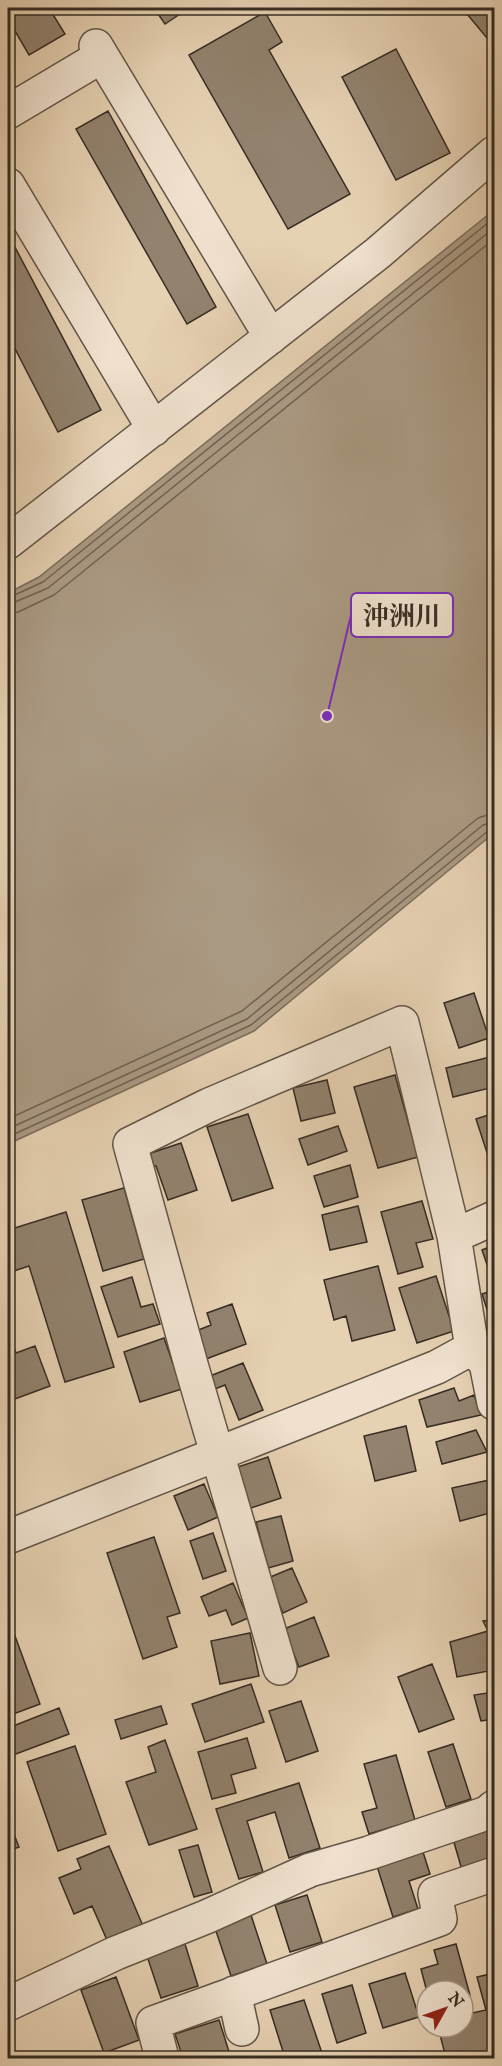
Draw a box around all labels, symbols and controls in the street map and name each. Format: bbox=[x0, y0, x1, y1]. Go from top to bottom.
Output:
callout: 沖洲川 bbox=[351, 593, 453, 637]
text: 沖洲川 bbox=[363, 601, 441, 634]
north arrow bbox=[415, 1979, 475, 2039]
text: N bbox=[442, 1988, 467, 2012]

